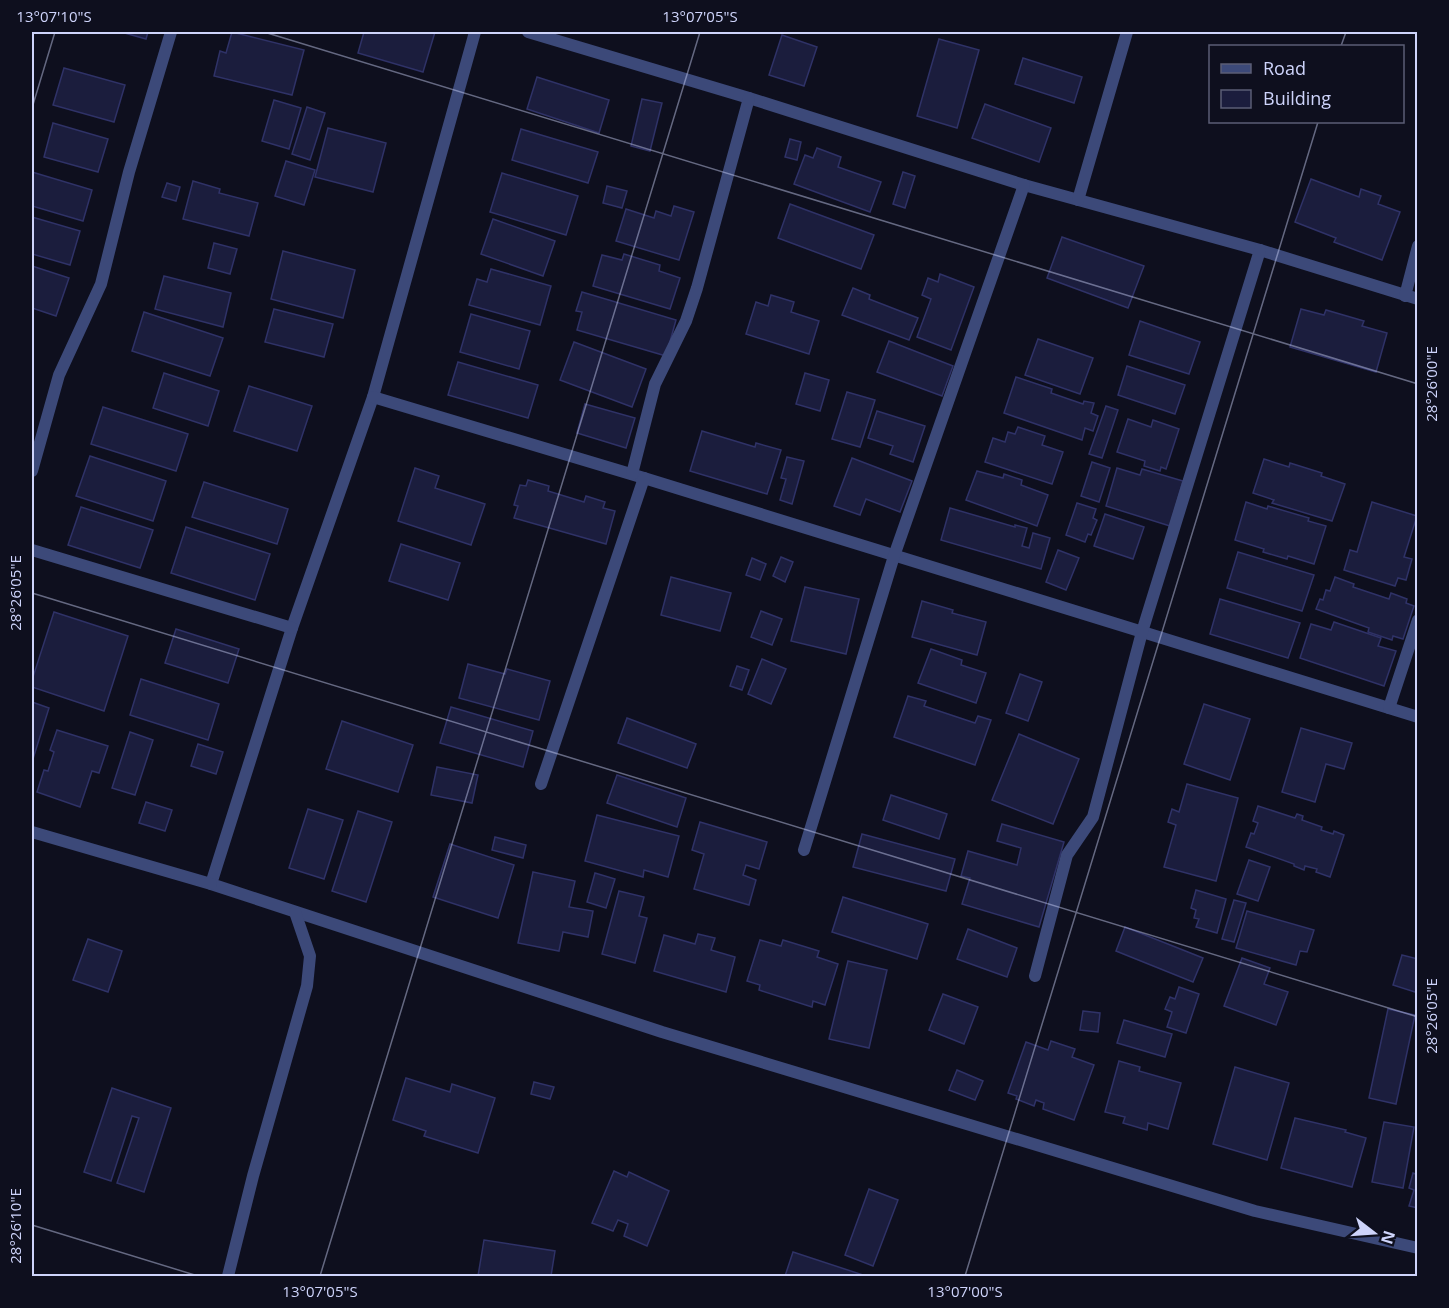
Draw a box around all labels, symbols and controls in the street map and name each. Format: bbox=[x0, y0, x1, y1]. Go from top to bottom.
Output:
text: 13°07'10"S bbox=[16, 6, 92, 26]
text: 13°07'05"S bbox=[662, 6, 738, 26]
legend bbox=[1209, 45, 1404, 123]
text: Road bbox=[1263, 56, 1306, 80]
text: Building bbox=[1263, 86, 1331, 110]
text: 28°26'00"E bbox=[1421, 346, 1441, 422]
text: 28°26'05"E bbox=[5, 555, 25, 631]
text: 28°26'05"E bbox=[1421, 978, 1441, 1054]
text: 28°26'10"E bbox=[5, 1188, 25, 1264]
north arrow bbox=[1344, 1203, 1404, 1263]
text: N bbox=[1376, 1228, 1401, 1247]
text: 13°07'05"S bbox=[282, 1281, 358, 1301]
text: 13°07'00"S bbox=[927, 1281, 1003, 1301]

